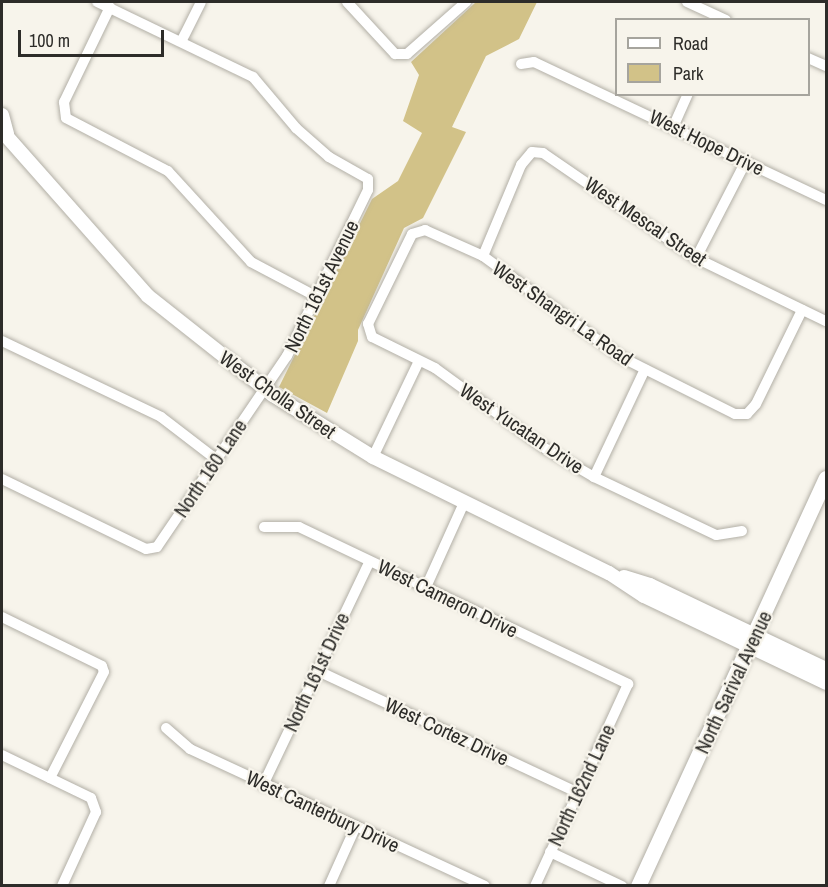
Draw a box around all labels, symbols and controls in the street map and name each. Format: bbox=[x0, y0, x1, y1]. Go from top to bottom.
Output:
scale bar bbox=[21, 18, 166, 56]
legend bbox=[615, 18, 810, 96]
text: 100 m bbox=[29, 28, 70, 53]
text: Road bbox=[673, 31, 708, 56]
text: Park bbox=[673, 61, 703, 86]
street label: West Hope Drive bbox=[646, 104, 768, 180]
street label: West Mescal Street bbox=[580, 171, 712, 271]
street label: North 161st Avenue bbox=[279, 216, 363, 356]
street label: West Shangri La Road bbox=[488, 256, 638, 370]
street label: West Cholla Street bbox=[215, 345, 341, 443]
street label: West Yucatan Drive bbox=[455, 378, 589, 478]
street label: North 160 Lane bbox=[168, 414, 252, 522]
street label: West Cameron Drive bbox=[374, 554, 522, 642]
street label: North Sarival Avenue bbox=[689, 606, 777, 758]
street label: North 161st Drive bbox=[278, 609, 354, 735]
street label: West Cortez Drive bbox=[381, 692, 513, 770]
street label: North 162nd Lane bbox=[542, 720, 620, 850]
street label: West Canterbury Drive bbox=[242, 765, 404, 857]

